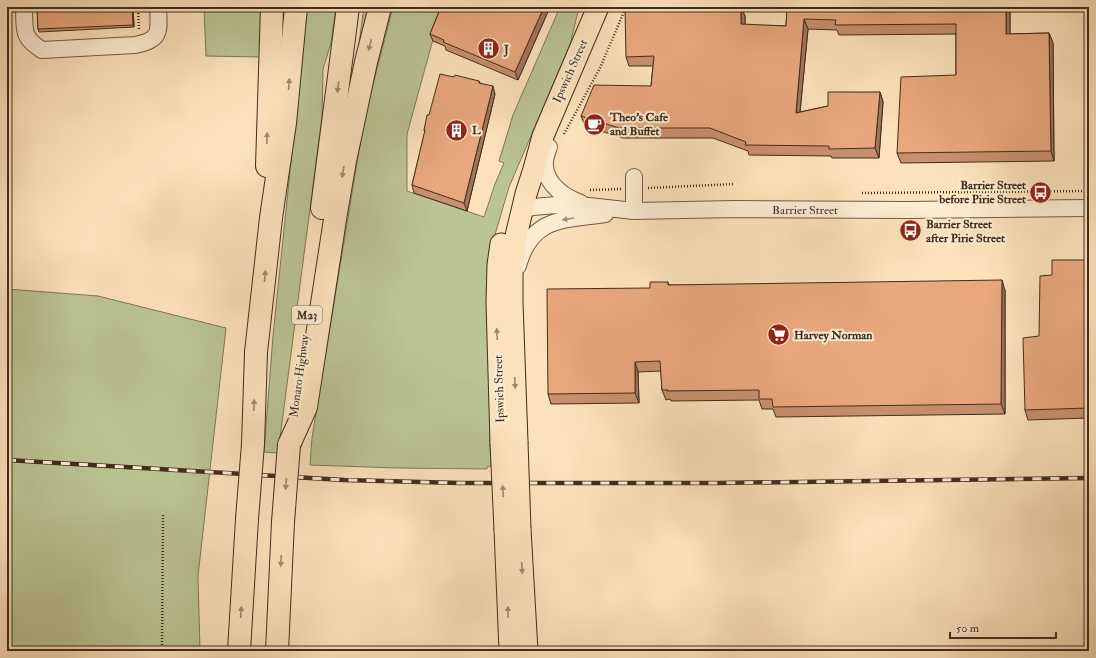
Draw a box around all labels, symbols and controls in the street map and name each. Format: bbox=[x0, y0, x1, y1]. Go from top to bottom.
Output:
building icon: J bbox=[476, 36, 502, 62]
street label: Ipswich Street bbox=[550, 37, 591, 105]
one-way arrow bbox=[367, 39, 373, 51]
place label: J bbox=[503, 42, 509, 57]
one-way arrow bbox=[285, 78, 292, 90]
one-way arrow bbox=[334, 81, 341, 93]
place label: Theo's Cafe and Buffet bbox=[609, 110, 669, 139]
cafe icon: Theo's Cafe and Buffet bbox=[581, 111, 607, 137]
building icon: L bbox=[444, 117, 470, 143]
place label: L bbox=[472, 123, 481, 138]
one-way arrow bbox=[264, 132, 271, 144]
one-way arrow bbox=[339, 166, 345, 178]
place label: Barrier Street before Pirie Street bbox=[938, 178, 1026, 207]
bus stop icon: Barrier Street before Pirie Street bbox=[1028, 179, 1054, 205]
street label: Barrier Street bbox=[772, 203, 838, 218]
one-way arrow bbox=[562, 216, 574, 222]
place label: Barrier Street after Pirie Street bbox=[926, 217, 1005, 246]
bus stop icon: Barrier Street after Pirie Street bbox=[898, 218, 924, 244]
one-way arrow bbox=[262, 270, 268, 282]
road number: M23 bbox=[292, 306, 322, 324]
supermarket icon: Harvey Norman bbox=[765, 322, 791, 348]
one-way arrow bbox=[494, 328, 501, 340]
place label: Harvey Norman bbox=[794, 328, 873, 343]
street label: Monaro Highway bbox=[286, 333, 313, 418]
street label: Ipswich Street bbox=[491, 355, 508, 423]
one-way arrow bbox=[512, 377, 518, 390]
one-way arrow bbox=[251, 399, 258, 411]
one-way arrow bbox=[282, 478, 289, 490]
one-way arrow bbox=[500, 484, 506, 497]
one-way arrow bbox=[278, 555, 284, 568]
one-way arrow bbox=[519, 562, 526, 574]
one-way arrow bbox=[237, 606, 244, 618]
one-way arrow bbox=[505, 606, 512, 618]
scale bar bbox=[950, 614, 1056, 640]
text: 50 m bbox=[956, 621, 980, 636]

